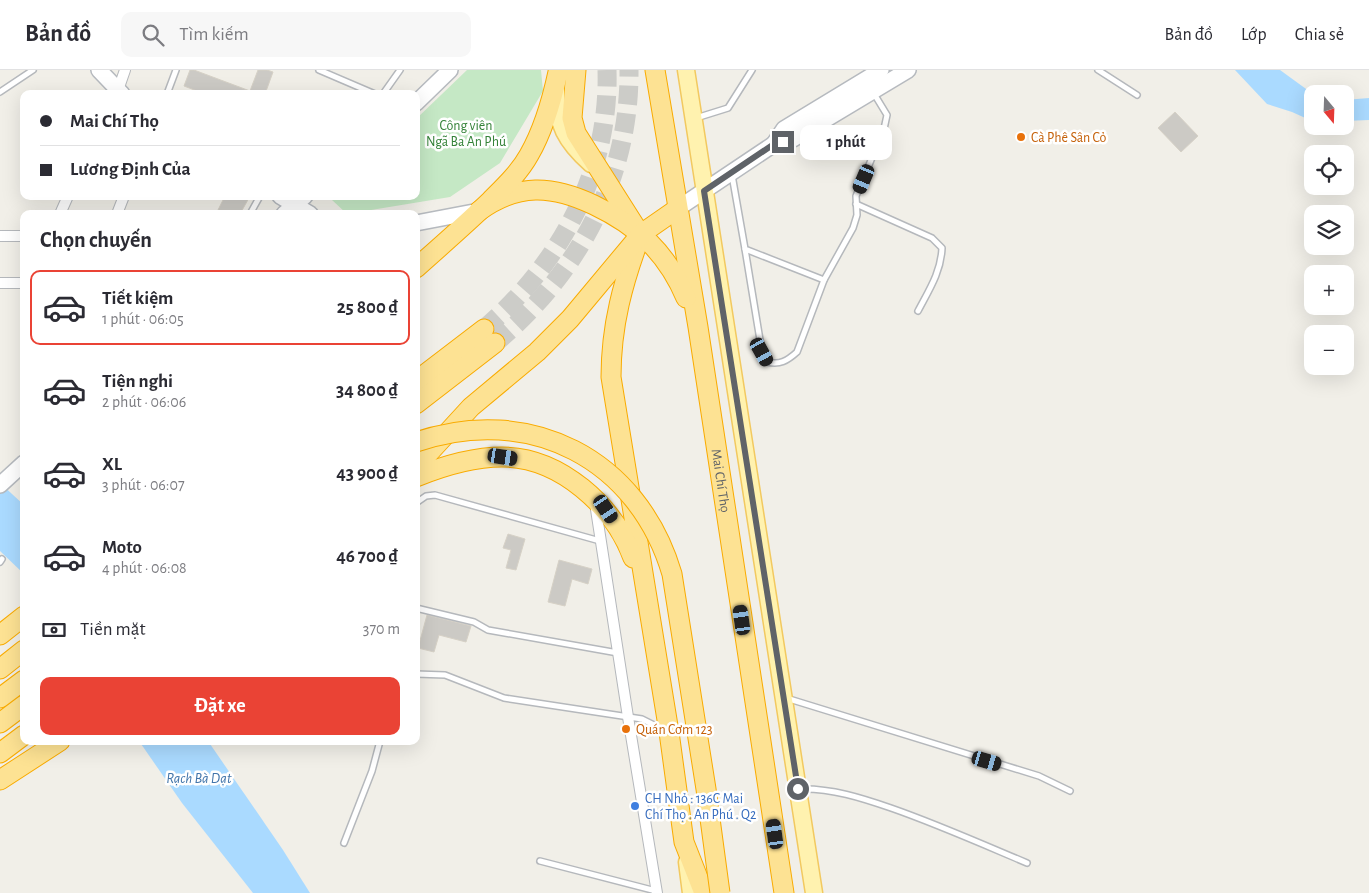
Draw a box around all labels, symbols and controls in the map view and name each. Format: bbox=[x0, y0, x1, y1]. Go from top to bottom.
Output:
search box bbox=[121, 12, 471, 57]
icon: search bbox=[139, 21, 167, 49]
text: Bản đồ bbox=[25, 22, 91, 46]
text: Tìm kiếm bbox=[179, 25, 249, 44]
text: Bản đồ bbox=[1165, 26, 1213, 44]
text: Lớp bbox=[1241, 26, 1267, 44]
text: Chia sẻ bbox=[1295, 26, 1344, 44]
north arrow bbox=[1304, 85, 1354, 135]
map controls bbox=[1304, 85, 1354, 375]
text: Mai Chí Thọ bbox=[70, 112, 159, 131]
park label: Công viên Ngã Ba An Phú bbox=[426, 119, 506, 149]
callout: 1 phút bbox=[800, 124, 893, 160]
route end bbox=[772, 131, 794, 153]
marker: Cà Phê Sân Cỏ bbox=[1015, 131, 1027, 143]
place label: Cà Phê Sân Cỏ bbox=[1031, 131, 1107, 145]
text: 1 phút bbox=[827, 134, 865, 150]
button: locate bbox=[1304, 145, 1354, 195]
text: Lương Định Của bbox=[70, 160, 191, 179]
car bbox=[851, 162, 876, 196]
button: layers bbox=[1304, 205, 1354, 255]
text: Chọn chuyến bbox=[40, 229, 152, 251]
button: + bbox=[1304, 265, 1354, 315]
icon: car bbox=[42, 285, 87, 330]
text: Tiết kiệm bbox=[102, 289, 173, 308]
text: 25 800 ₫ bbox=[337, 298, 398, 317]
text: 1 phút · 06:05 bbox=[102, 311, 184, 327]
button: − bbox=[1304, 325, 1354, 375]
car bbox=[748, 335, 775, 369]
icon: car bbox=[42, 368, 87, 413]
text: Tiện nghi bbox=[102, 372, 173, 391]
text: 34 800 ₫ bbox=[336, 381, 398, 400]
text: 2 phút · 06:06 bbox=[102, 394, 186, 410]
car bbox=[487, 447, 518, 467]
street label: Mai Chí Thọ bbox=[709, 448, 732, 514]
icon: car bbox=[42, 451, 87, 496]
text: XL bbox=[102, 455, 122, 474]
text: 43 900 ₫ bbox=[336, 464, 398, 483]
text: 3 phút · 06:07 bbox=[102, 477, 185, 493]
car bbox=[591, 492, 620, 526]
icon: car bbox=[42, 534, 87, 579]
text: Moto bbox=[102, 538, 142, 557]
text: 46 700 ₫ bbox=[336, 547, 398, 566]
text: 4 phút · 06:08 bbox=[102, 560, 187, 576]
car bbox=[732, 604, 751, 636]
icon: cash bbox=[40, 616, 68, 644]
text: Tiền mặt bbox=[80, 620, 146, 639]
text: 370 m bbox=[363, 621, 400, 637]
button: Đặt xe bbox=[40, 677, 400, 735]
marker: Quán Cơm 123 bbox=[620, 723, 632, 735]
place label: Quán Cơm 123 bbox=[636, 723, 713, 737]
car bbox=[970, 750, 1003, 772]
water label: Rạch Bà Dạt bbox=[166, 771, 232, 786]
route start bbox=[787, 778, 809, 800]
place label: CH Nhỏ : 136C Mai Chí Thọ . An Phú . Q2 bbox=[645, 792, 756, 822]
marker: CH Nhỏ : 136C Mai Chí Thọ . An Phú . Q2 bbox=[629, 800, 641, 812]
car bbox=[765, 818, 784, 850]

